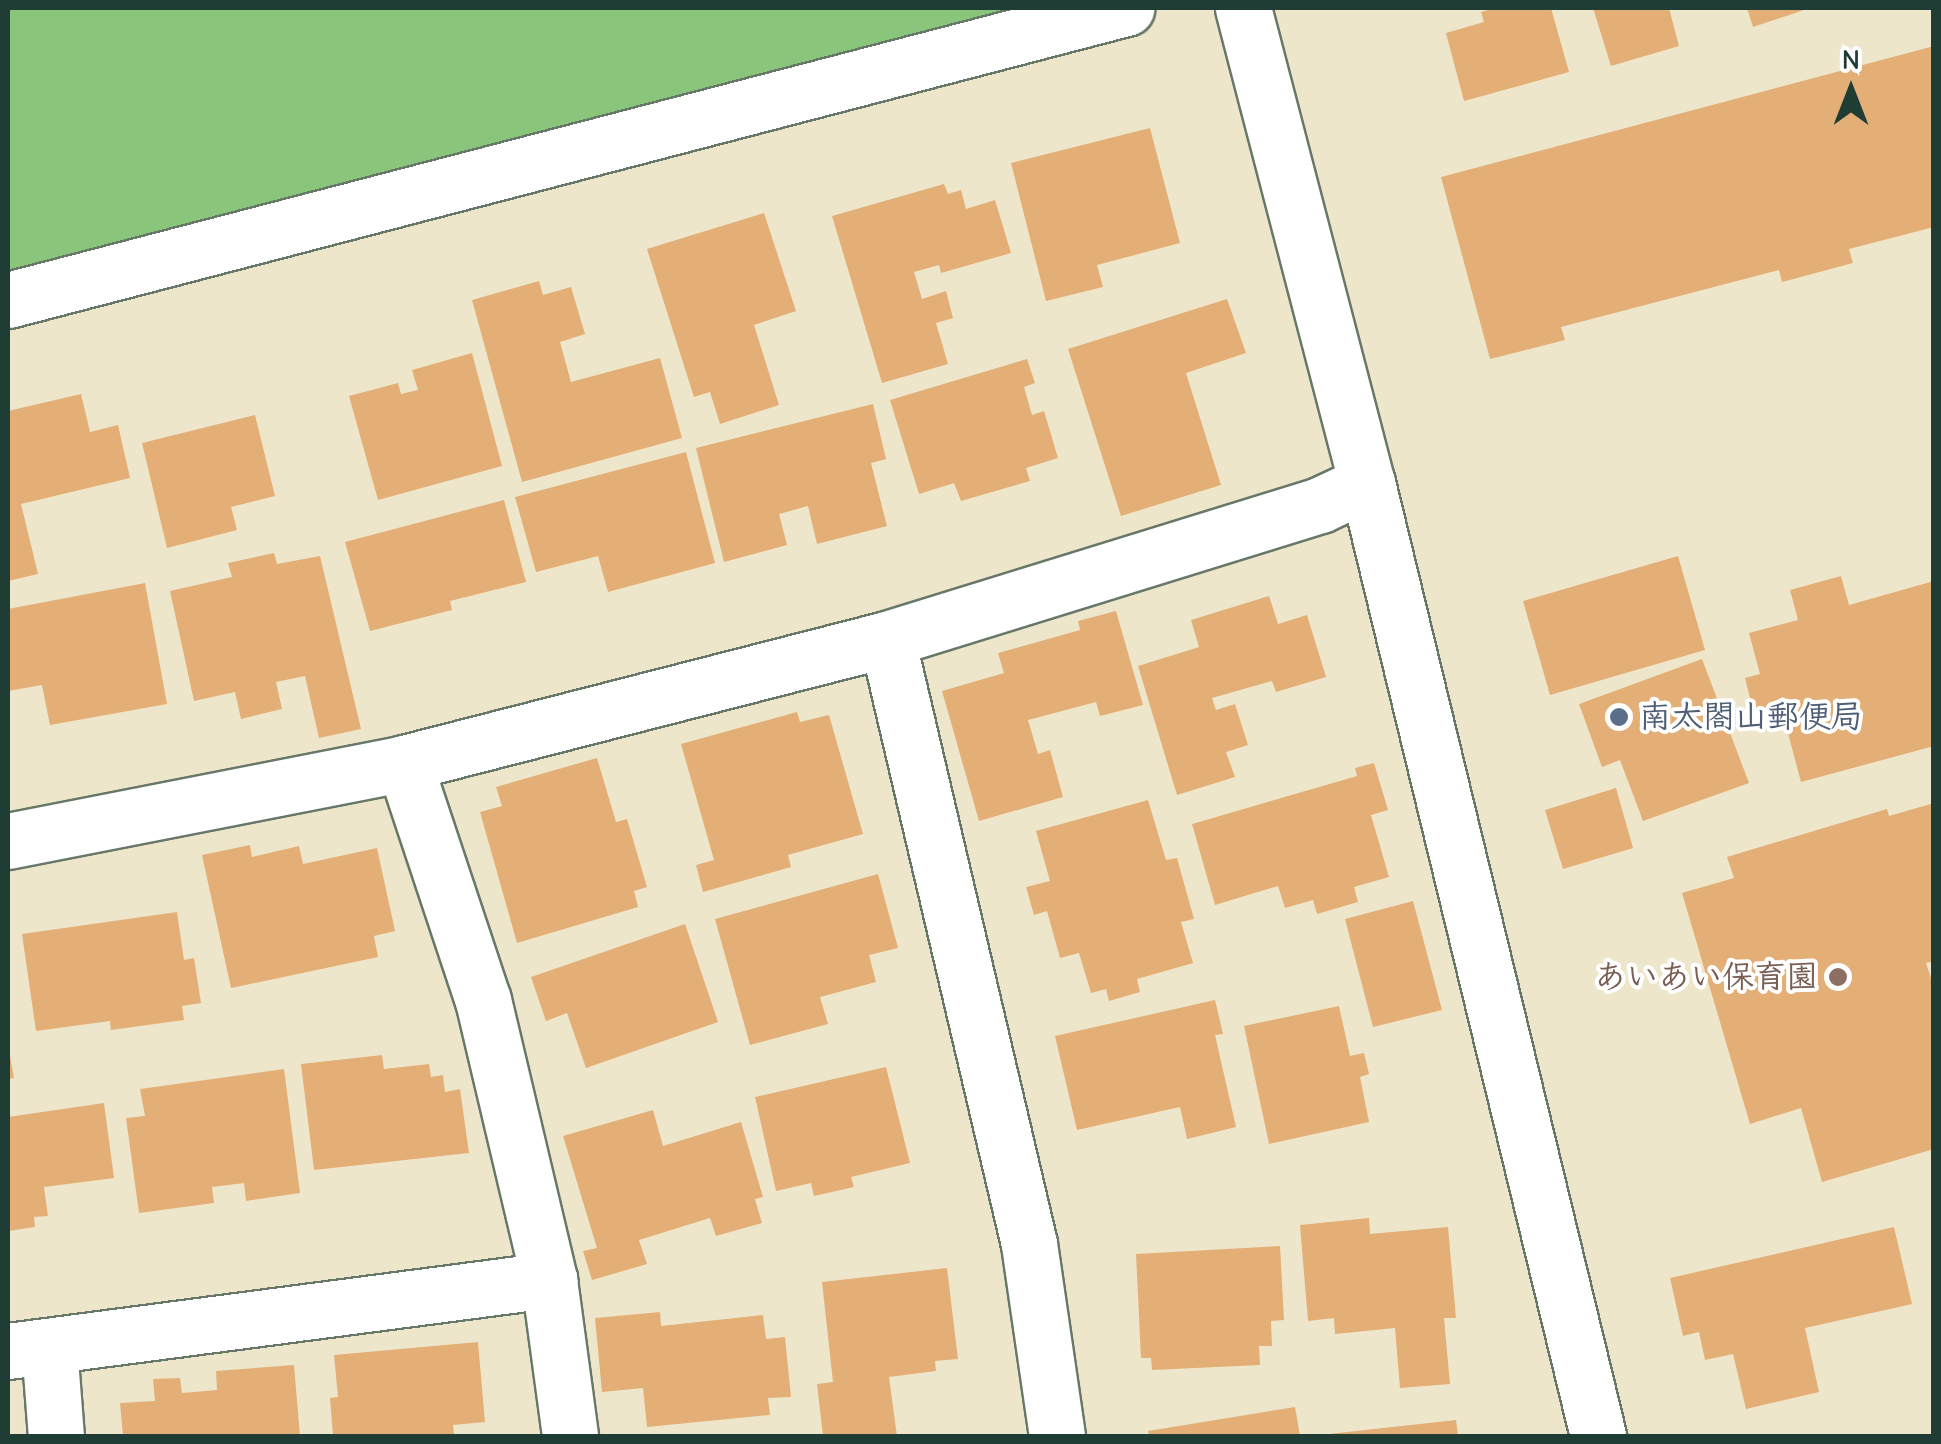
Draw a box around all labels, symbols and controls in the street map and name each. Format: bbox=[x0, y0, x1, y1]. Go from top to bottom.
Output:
north arrow bbox=[1801, 40, 1901, 140]
text: N bbox=[1842, 44, 1860, 76]
place label: 南太閤山郵便局 bbox=[1639, 698, 1863, 736]
marker: 南太閤山郵便局 bbox=[1608, 706, 1630, 728]
place label: あいあい保育園 bbox=[1594, 958, 1818, 996]
marker: あいあい保育園 bbox=[1827, 966, 1849, 988]

